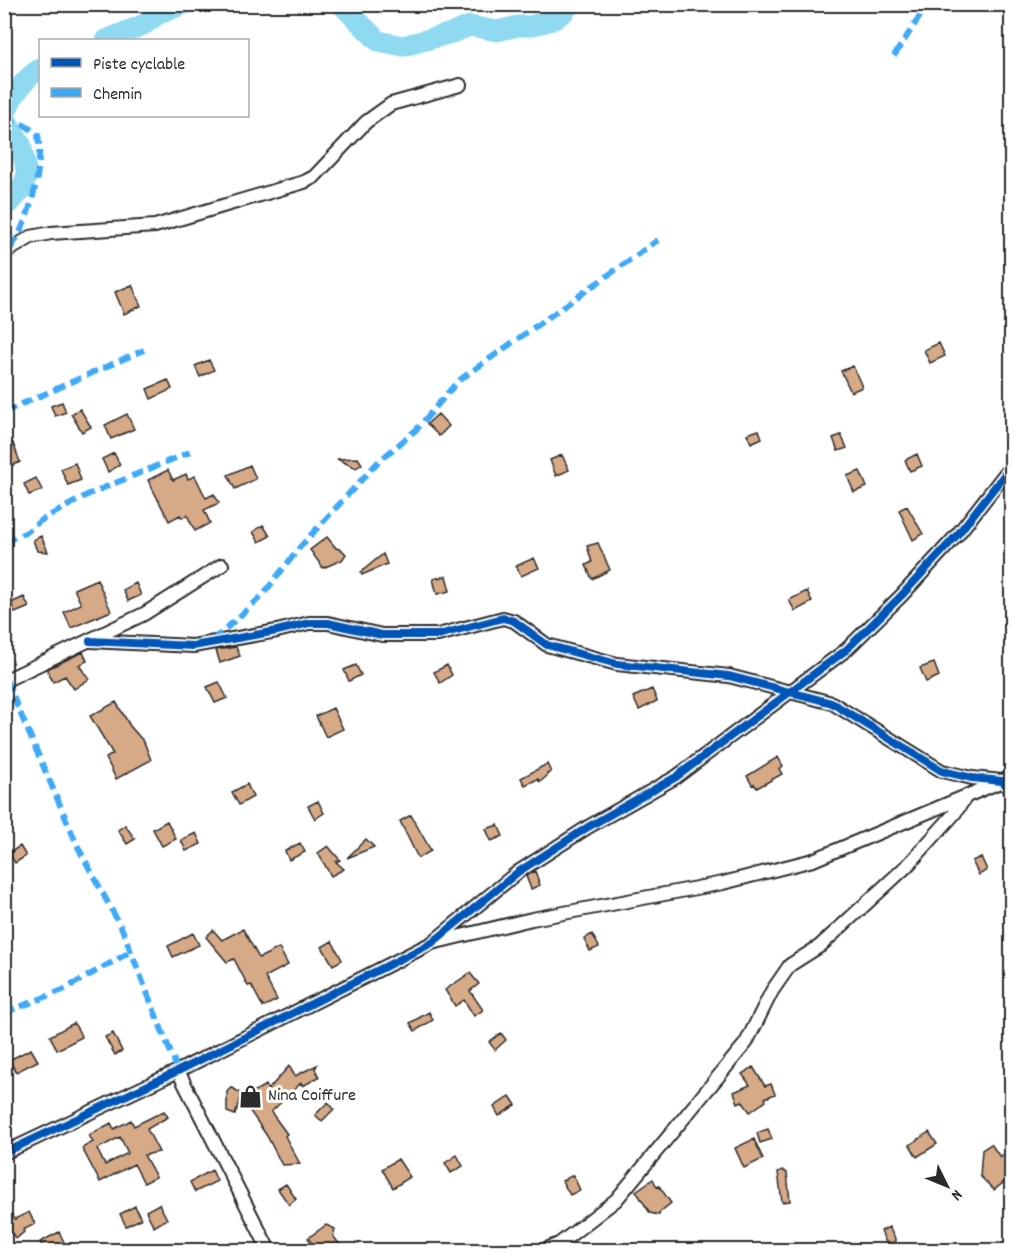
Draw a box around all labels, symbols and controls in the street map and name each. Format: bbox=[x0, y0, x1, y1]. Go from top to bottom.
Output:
legend bbox=[39, 39, 249, 117]
text: Piste cyclable bbox=[93, 53, 185, 78]
text: Chemin bbox=[93, 83, 142, 108]
shop icon: Nina Coiffure bbox=[237, 1083, 263, 1109]
place label: Nina Coiffure bbox=[268, 1084, 356, 1109]
north arrow bbox=[917, 1156, 977, 1216]
text: N bbox=[945, 1184, 967, 1205]

